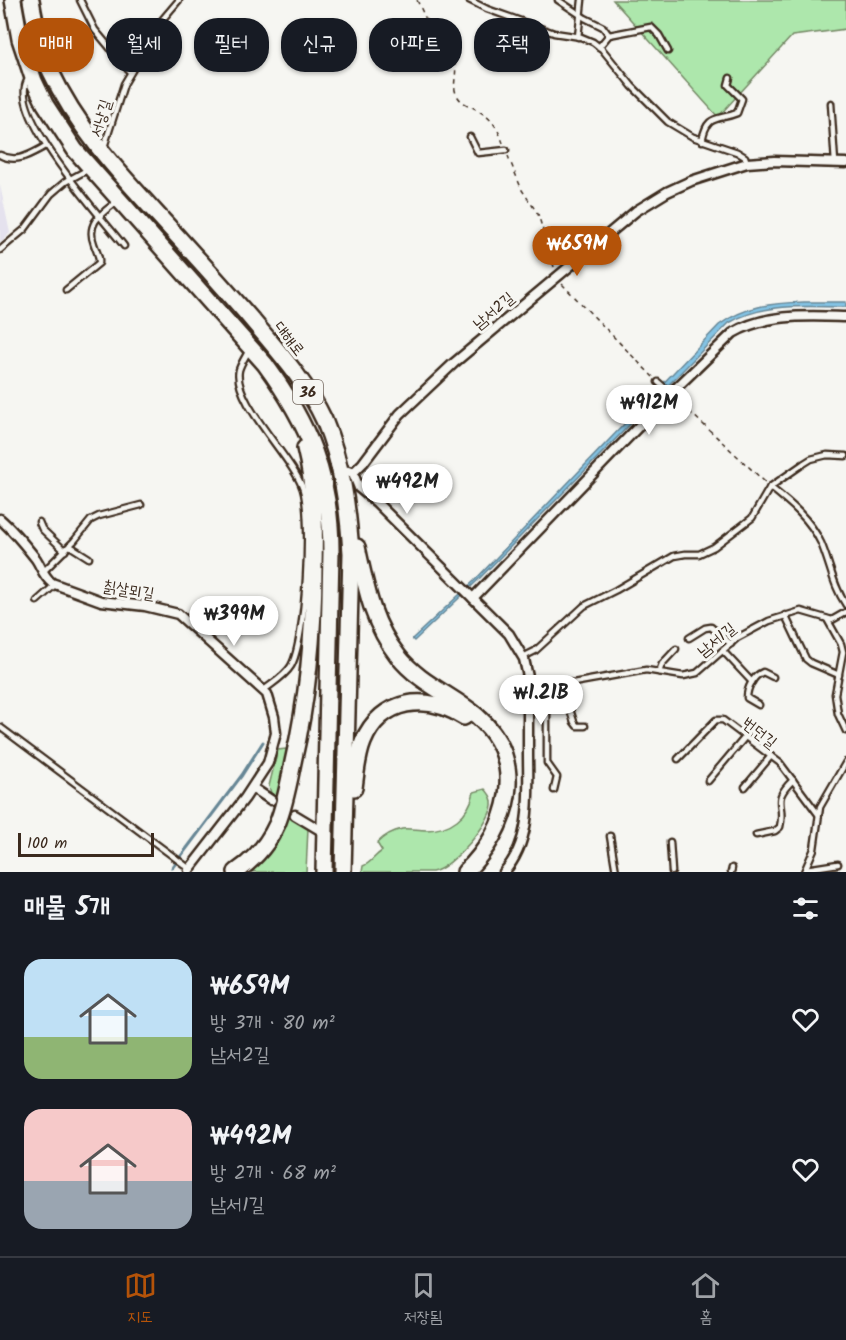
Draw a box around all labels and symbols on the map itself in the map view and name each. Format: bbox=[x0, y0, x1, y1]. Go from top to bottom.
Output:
street label: 서낭길 bbox=[84, 96, 119, 141]
pin: ₩659M bbox=[535, 226, 619, 277]
street label: 남서2길 bbox=[468, 286, 520, 336]
street label: 대해로 bbox=[267, 316, 311, 362]
road number: 36 bbox=[293, 380, 323, 404]
pin: ₩912M bbox=[607, 385, 691, 436]
pin: ₩492M bbox=[365, 464, 449, 515]
street label: 칡살뫼길 bbox=[101, 574, 156, 607]
pin: ₩399M bbox=[192, 596, 276, 647]
street label: 남서1길 bbox=[692, 617, 742, 664]
pin: ₩1.21B bbox=[492, 675, 590, 726]
street label: 번던길 bbox=[736, 711, 782, 755]
scale bar bbox=[18, 830, 154, 858]

